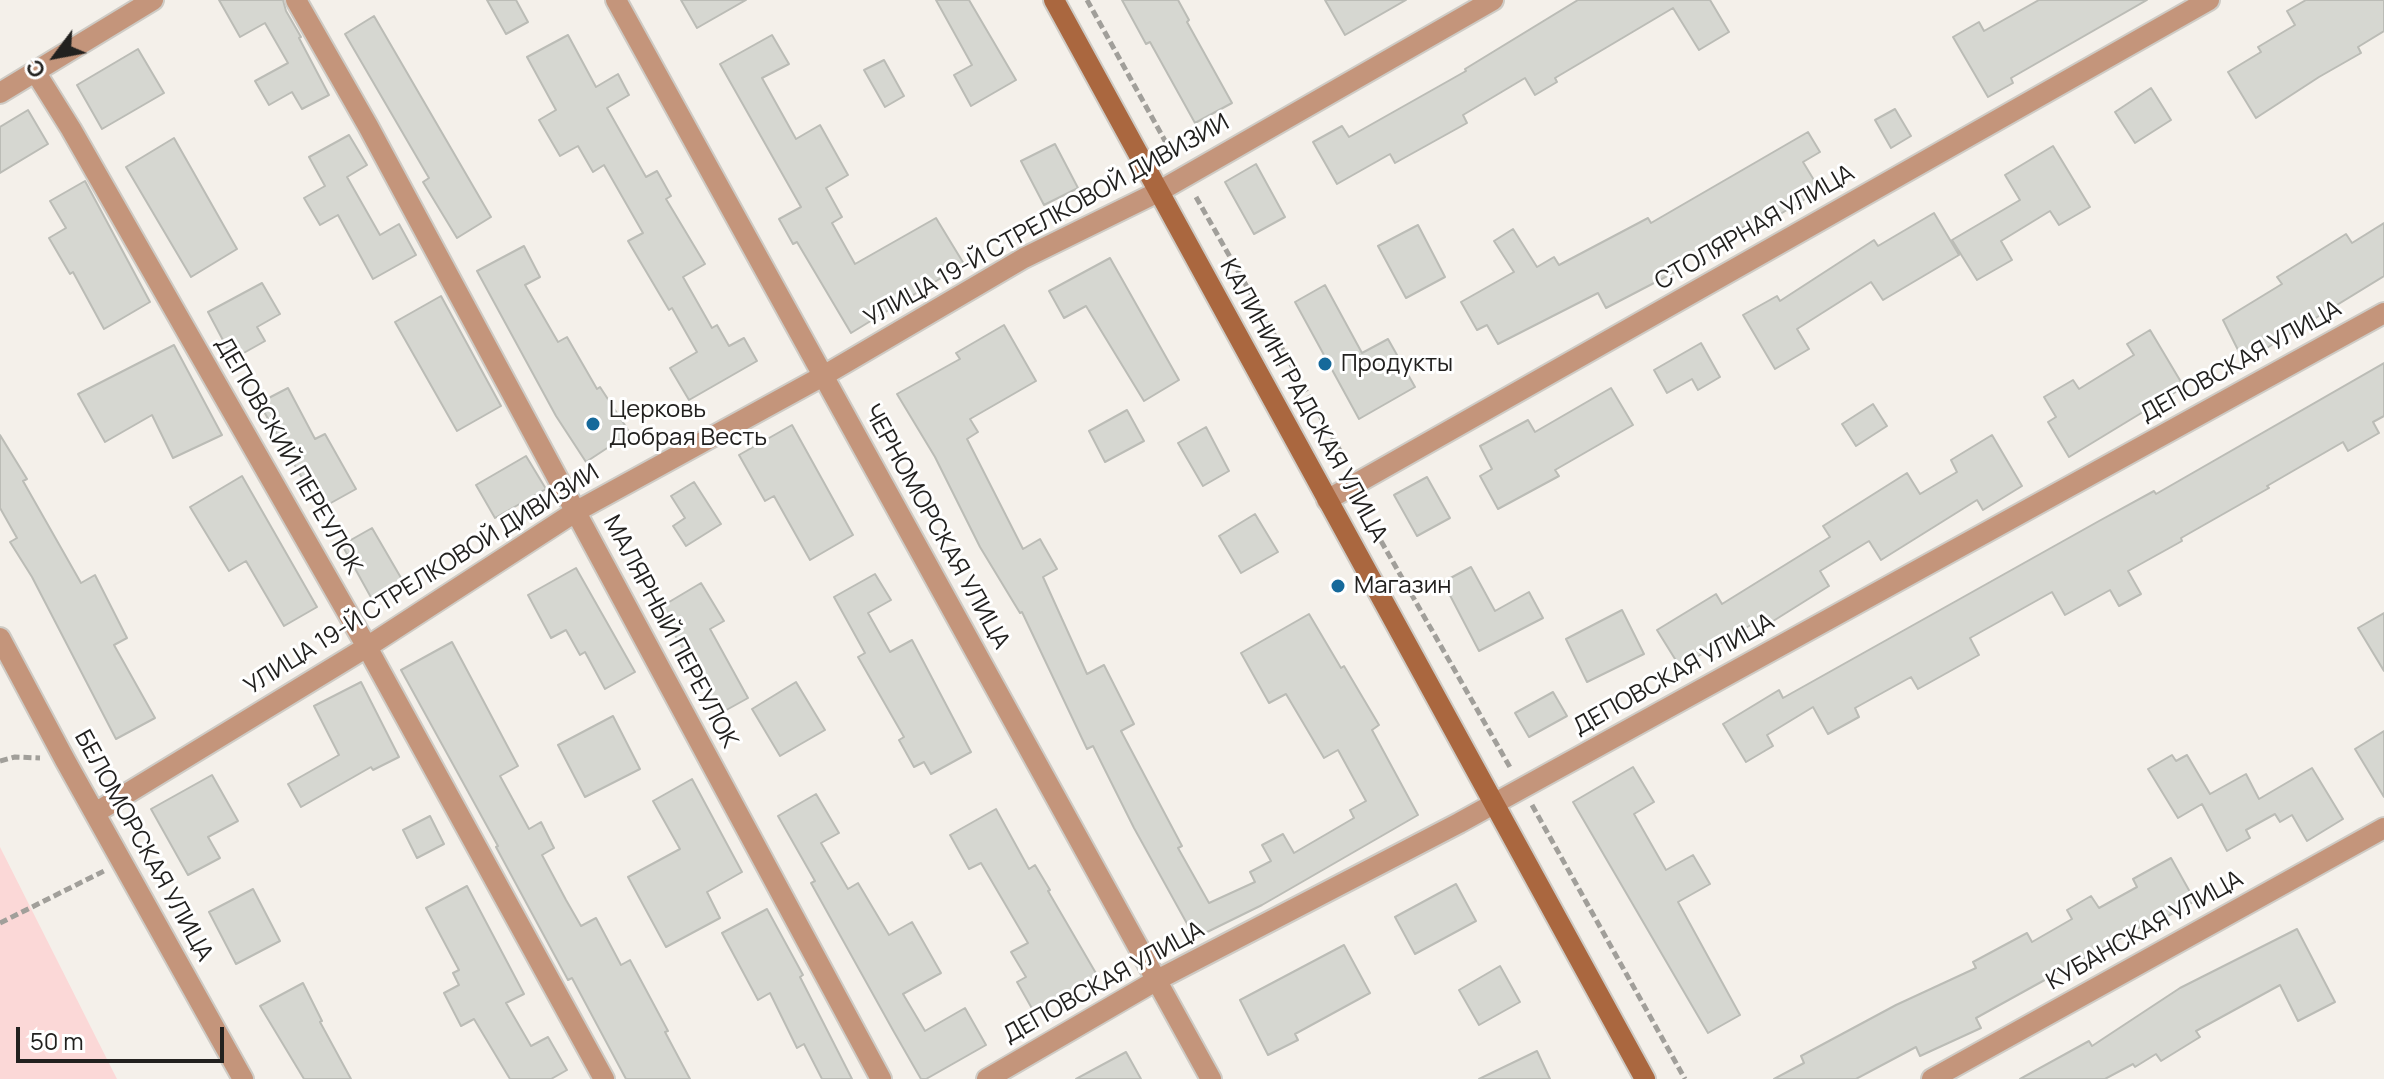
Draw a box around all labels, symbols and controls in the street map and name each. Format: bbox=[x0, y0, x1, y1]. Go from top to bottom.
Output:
north arrow bbox=[16, 16, 96, 96]
text: С bbox=[19, 54, 53, 84]
street label: УЛИЦА 19-Й СТРЕЛКОВОЙ ДИВИЗИИ bbox=[860, 108, 1234, 334]
street label: СТОЛЯРНАЯ УЛИЦА bbox=[1650, 159, 1860, 297]
street label: КАЛИНИНГРАДСКАЯ УЛИЦА bbox=[1213, 255, 1393, 547]
street label: ДЕПОВСКАЯ УЛИЦА bbox=[2135, 295, 2347, 429]
street label: ДЕПОВСКИЙ ПЕРЕУЛОК bbox=[208, 332, 368, 580]
place label: Продукты bbox=[1341, 350, 1453, 378]
marker: Продукты bbox=[1316, 355, 1334, 373]
place label: Церковь Добрая Весть bbox=[609, 396, 767, 452]
street label: ЧЕРНОМОРСКАЯ УЛИЦА bbox=[857, 400, 1015, 654]
marker: Церковь Добрая Весть bbox=[584, 415, 602, 433]
street label: УЛИЦА 19-Й СТРЕЛКОВОЙ ДИВИЗИИ bbox=[240, 459, 604, 701]
street label: МАЛЯРНЫЙ ПЕРЕУЛОК bbox=[596, 511, 744, 753]
place label: Магазин bbox=[1354, 572, 1452, 600]
marker: Магазин bbox=[1329, 577, 1347, 595]
street label: ДЕПОВСКАЯ УЛИЦА bbox=[1568, 608, 1780, 742]
street label: БЕЛОМОРСКАЯ УЛИЦА bbox=[67, 725, 219, 967]
street label: КУБАНСКАЯ УЛИЦА bbox=[2042, 865, 2248, 997]
street label: ДЕПОВСКАЯ УЛИЦА bbox=[998, 916, 1210, 1050]
scale bar bbox=[20, 1011, 228, 1061]
text: 50 m bbox=[30, 1024, 84, 1057]

